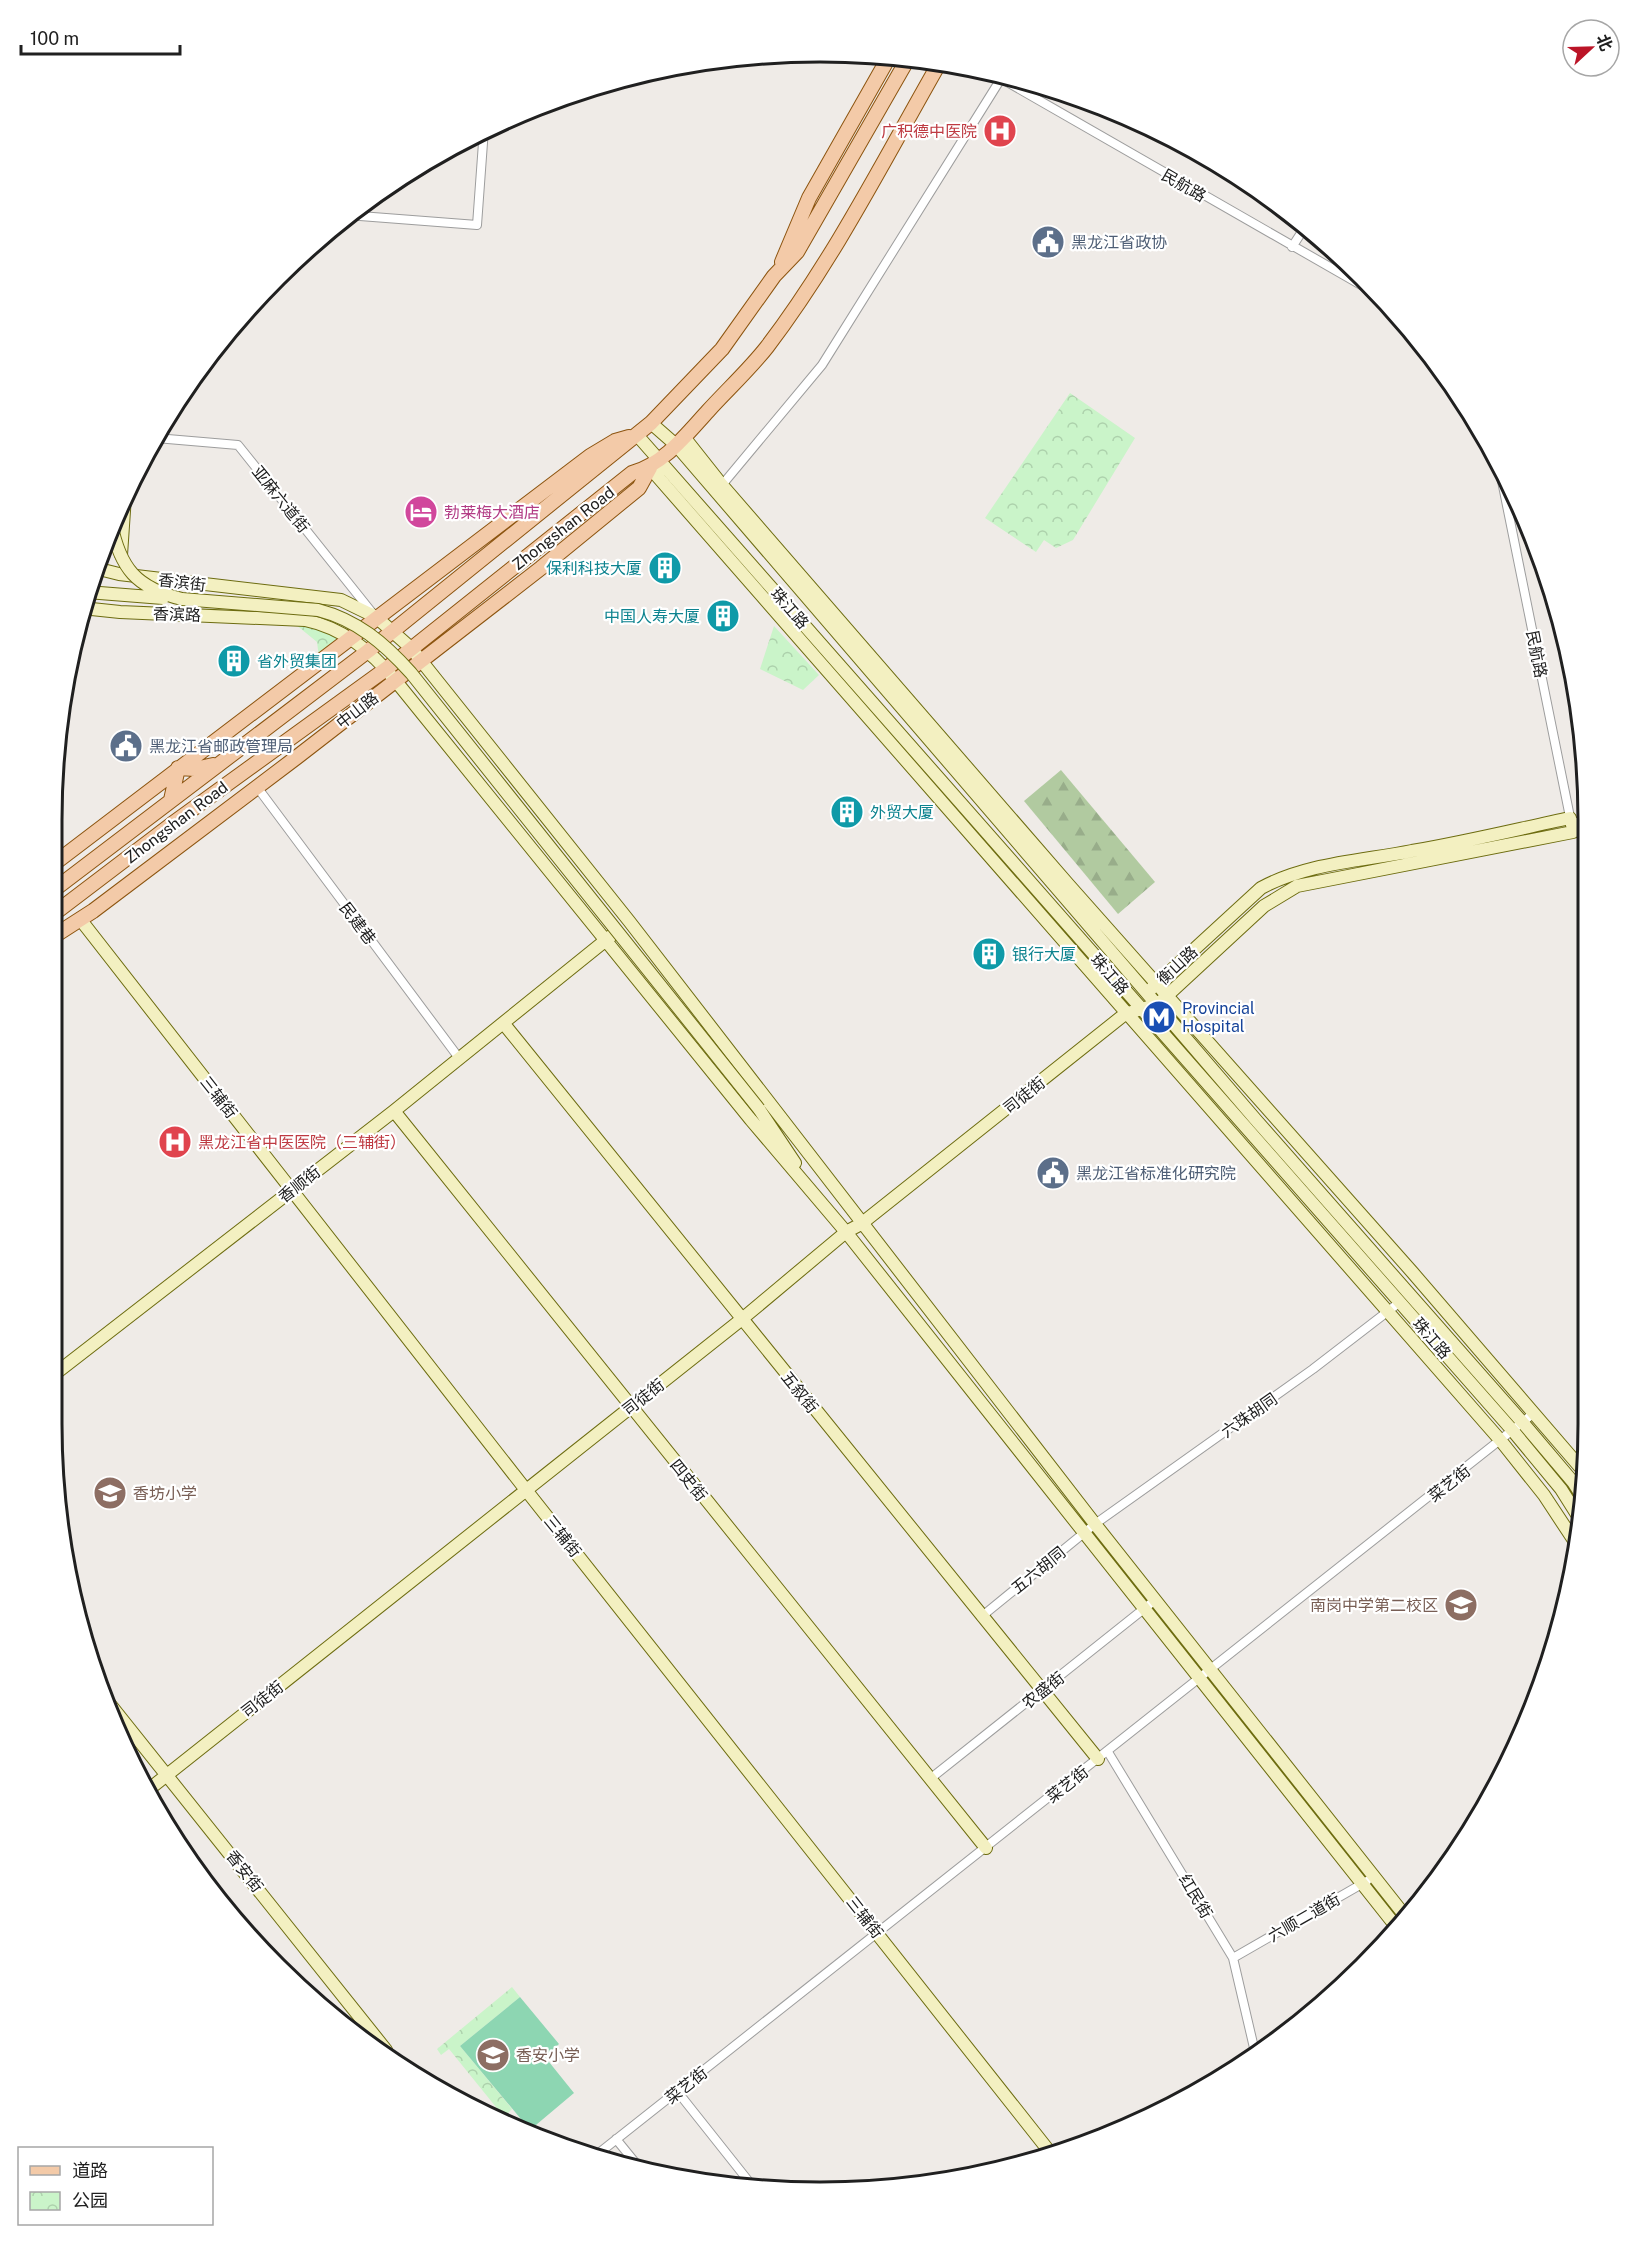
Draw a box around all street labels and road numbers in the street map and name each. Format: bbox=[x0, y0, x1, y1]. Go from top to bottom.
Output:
street label: 民航路 bbox=[1158, 165, 1209, 206]
street label: 亚麻六道街 bbox=[248, 462, 313, 536]
street label: Zhongshan Road bbox=[508, 483, 618, 574]
street label: 香滨街 bbox=[157, 570, 207, 595]
street label: 珠江路 bbox=[767, 584, 813, 633]
street label: 香滨路 bbox=[153, 604, 201, 625]
street label: 民航路 bbox=[1523, 629, 1550, 679]
street label: 中山路 bbox=[333, 688, 382, 733]
street label: Zhongshan Road bbox=[121, 777, 232, 867]
street label: 民建巷 bbox=[336, 898, 380, 948]
street label: 衡山路 bbox=[1153, 942, 1201, 989]
street label: 珠江路 bbox=[1087, 950, 1133, 999]
street label: 三辅街 bbox=[196, 1073, 241, 1122]
street label: 司徒街 bbox=[1000, 1073, 1049, 1118]
street label: 香顺街 bbox=[275, 1162, 324, 1207]
street label: 珠江路 bbox=[1409, 1314, 1455, 1363]
street label: 五叙街 bbox=[777, 1368, 822, 1417]
street label: 司徒街 bbox=[619, 1375, 668, 1420]
street label: 六珠胡同 bbox=[1218, 1389, 1281, 1442]
street label: 四史街 bbox=[666, 1456, 711, 1505]
street label: 菜艺街 bbox=[1425, 1461, 1474, 1506]
street label: 三辅街 bbox=[540, 1512, 585, 1561]
street label: 五六胡同 bbox=[1007, 1543, 1069, 1598]
street label: 农盛街 bbox=[1019, 1668, 1068, 1713]
street label: 司徒街 bbox=[238, 1677, 287, 1722]
street label: 菜艺街 bbox=[1043, 1762, 1092, 1807]
street label: 香安街 bbox=[222, 1847, 267, 1896]
street label: 红民街 bbox=[1175, 1871, 1216, 1922]
street label: 六顺二道街 bbox=[1265, 1889, 1344, 1946]
street label: 三辅街 bbox=[842, 1893, 887, 1942]
street label: 菜艺街 bbox=[662, 2063, 711, 2108]

